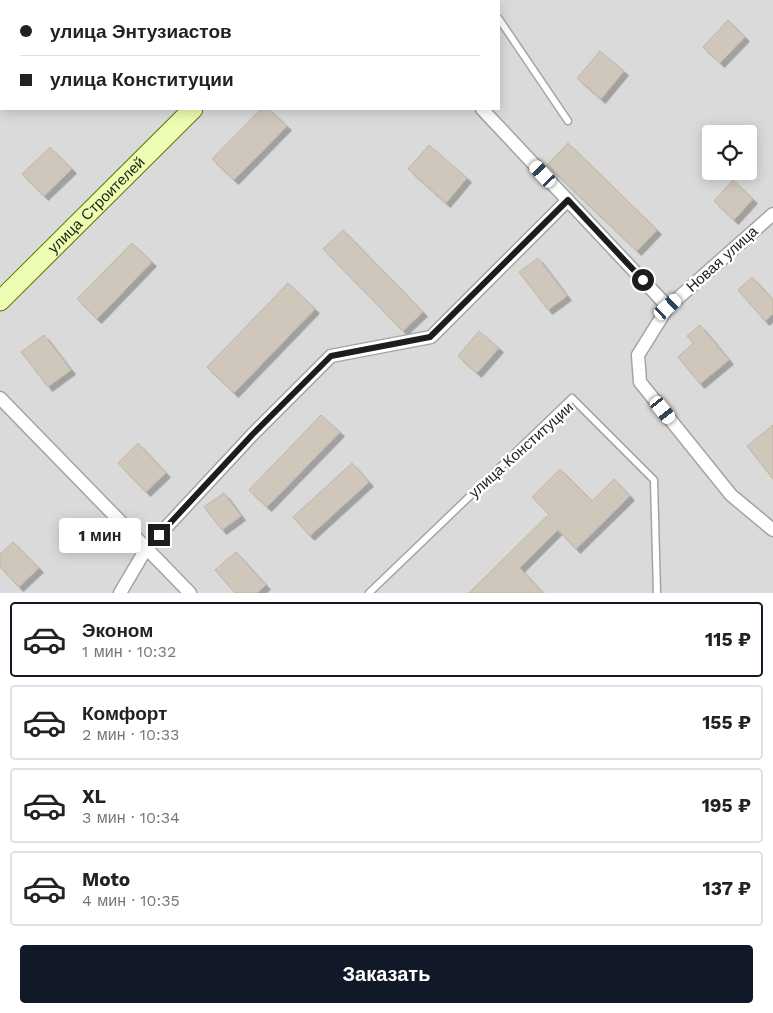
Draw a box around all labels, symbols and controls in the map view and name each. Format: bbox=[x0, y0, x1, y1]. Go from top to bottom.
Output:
text: улица Энтузиастов bbox=[50, 20, 232, 43]
text: улица Конституции bbox=[50, 68, 234, 91]
map controls bbox=[702, 125, 757, 180]
button: locate bbox=[702, 125, 757, 180]
street label: улица Строителей bbox=[44, 153, 149, 257]
car bbox=[527, 158, 558, 190]
street label: Новая улица bbox=[683, 222, 762, 296]
route start bbox=[632, 269, 654, 291]
car bbox=[651, 291, 684, 323]
car bbox=[647, 394, 678, 426]
street label: улица Конституции bbox=[465, 398, 577, 502]
callout: 1 мин bbox=[59, 518, 142, 552]
route end bbox=[148, 524, 170, 546]
text: 1 мин bbox=[79, 526, 121, 545]
icon: car bbox=[22, 617, 67, 662]
text: Эконом bbox=[82, 619, 153, 642]
text: 115 ₽ bbox=[705, 628, 751, 651]
text: 1 мин · 10:32 bbox=[82, 642, 176, 661]
icon: car bbox=[22, 700, 67, 745]
text: Комфорт bbox=[82, 702, 167, 725]
text: 155 ₽ bbox=[702, 711, 751, 734]
text: 2 мин · 10:33 bbox=[82, 725, 179, 744]
icon: car bbox=[22, 783, 67, 828]
text: XL bbox=[82, 785, 106, 808]
text: 195 ₽ bbox=[702, 794, 751, 817]
text: 3 мин · 10:34 bbox=[82, 808, 180, 827]
icon: car bbox=[22, 866, 67, 911]
text: Moto bbox=[82, 868, 130, 891]
text: 137 ₽ bbox=[702, 877, 751, 900]
text: 4 мин · 10:35 bbox=[82, 891, 180, 910]
button: Заказать bbox=[20, 945, 753, 1003]

